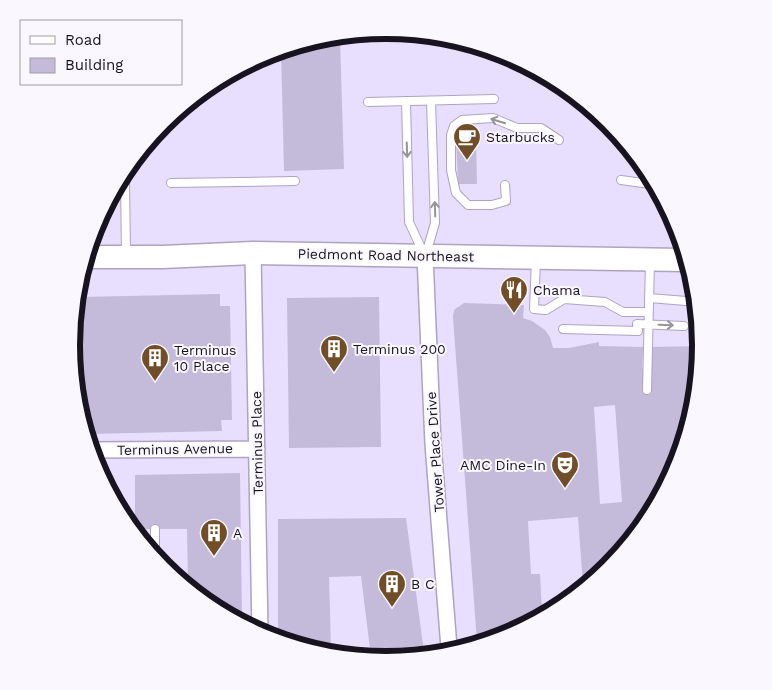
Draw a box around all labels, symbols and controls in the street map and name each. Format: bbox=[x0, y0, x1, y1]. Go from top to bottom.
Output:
legend bbox=[20, 20, 182, 85]
text: Road bbox=[65, 31, 102, 49]
text: Building bbox=[65, 56, 123, 74]
one-way arrow bbox=[490, 115, 506, 125]
cafe icon: Starbucks bbox=[452, 122, 482, 161]
place label: Starbucks bbox=[486, 129, 555, 145]
one-way arrow bbox=[402, 142, 412, 158]
one-way arrow bbox=[430, 201, 439, 217]
street label: Piedmont Road Northeast bbox=[298, 245, 475, 265]
restaurant icon: Chama bbox=[499, 275, 529, 314]
place label: Chama bbox=[533, 282, 581, 298]
one-way arrow bbox=[658, 320, 674, 330]
building icon: Terminus 200 bbox=[319, 334, 349, 373]
place label: Terminus 200 bbox=[353, 341, 446, 357]
place label: Terminus 10 Place bbox=[174, 342, 236, 374]
building icon: Terminus 10 Place bbox=[140, 343, 170, 382]
street label: Terminus Place bbox=[248, 391, 266, 495]
street label: Tower Place Drive bbox=[423, 391, 447, 513]
street label: Terminus Avenue bbox=[117, 440, 233, 458]
theatre icon: AMC Dine-In bbox=[550, 450, 580, 489]
place label: AMC Dine-In bbox=[460, 457, 546, 473]
building icon: A bbox=[199, 518, 229, 557]
place label: A bbox=[233, 525, 242, 541]
building icon: B C bbox=[377, 569, 407, 608]
place label: B C bbox=[411, 576, 435, 592]

